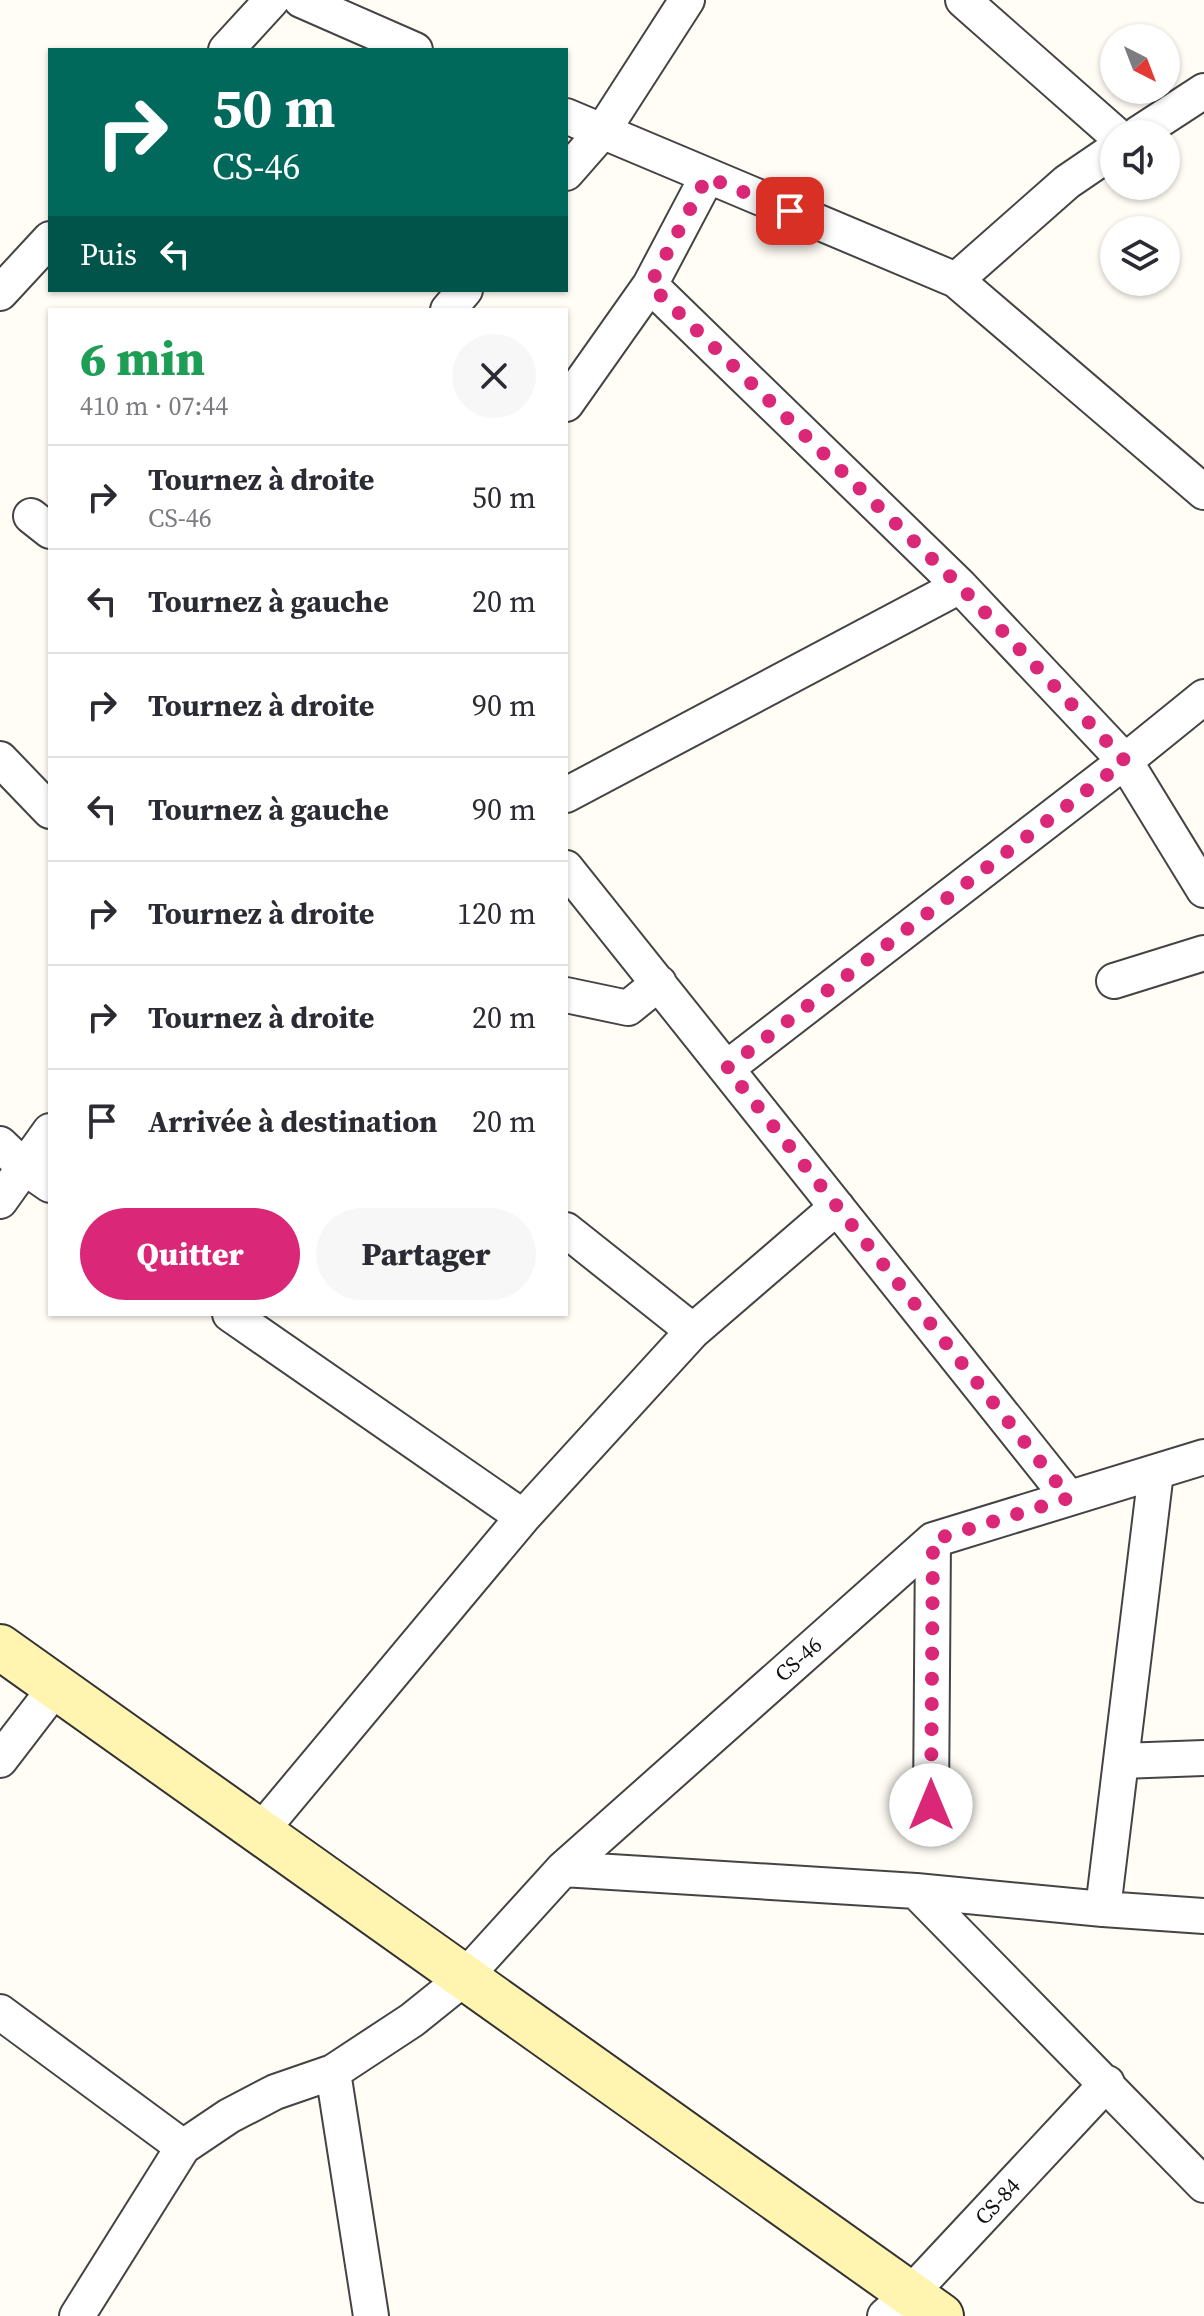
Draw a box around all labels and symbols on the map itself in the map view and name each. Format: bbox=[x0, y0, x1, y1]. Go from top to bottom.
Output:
north arrow bbox=[1100, 24, 1180, 104]
pin bbox=[756, 177, 824, 245]
street label: CS-46 bbox=[768, 1630, 828, 1688]
position arrow bbox=[889, 1763, 973, 1847]
street label: CS-84 bbox=[968, 2171, 1026, 2231]

